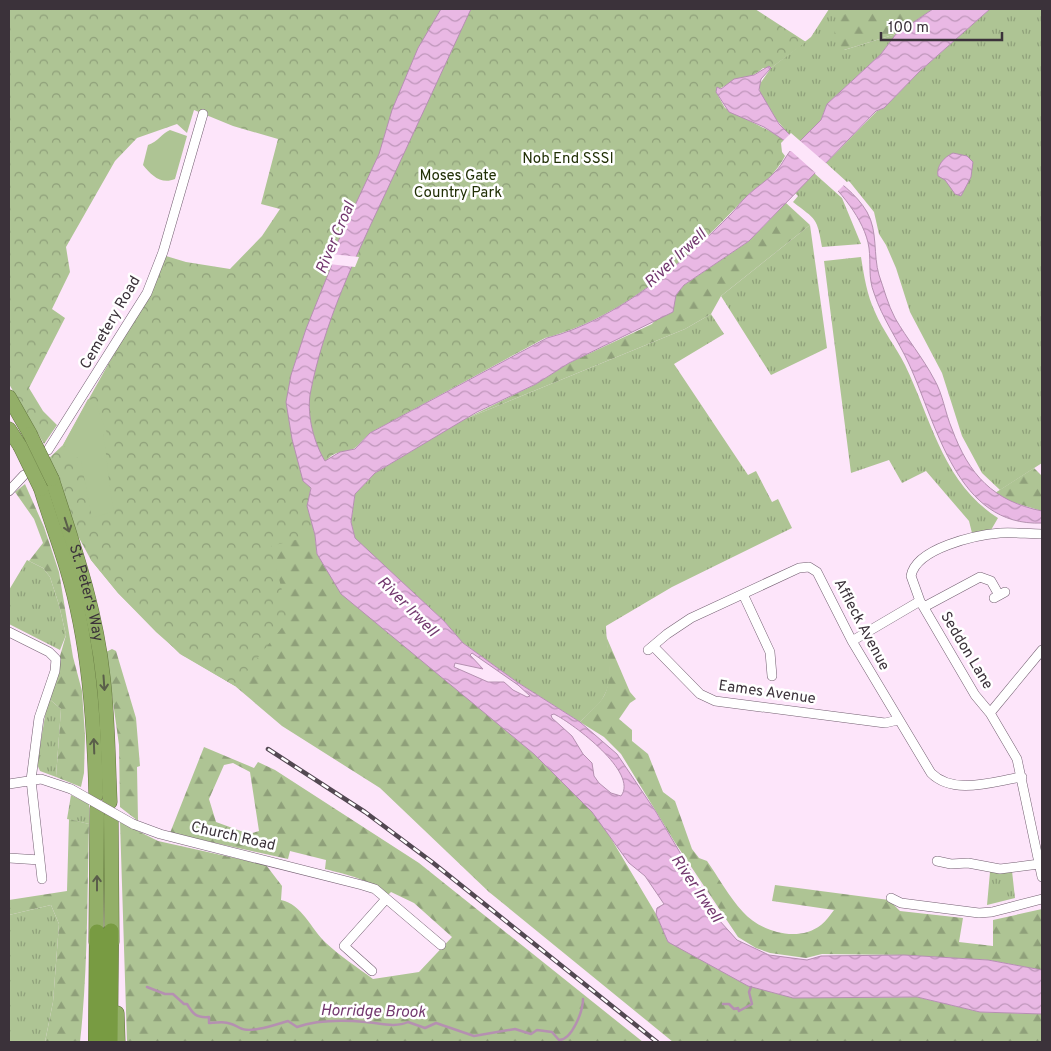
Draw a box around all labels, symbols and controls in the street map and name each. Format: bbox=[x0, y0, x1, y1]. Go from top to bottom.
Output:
scale bar bbox=[881, 10, 1002, 42]
text: 100 m bbox=[888, 19, 929, 38]
park label: Nob End SSSI bbox=[522, 150, 614, 169]
park label: Moses Gate Country Park bbox=[414, 167, 502, 203]
water label: River Croal bbox=[312, 198, 360, 277]
water label: River Irwell bbox=[641, 225, 712, 293]
street label: Cemetery Road bbox=[77, 273, 145, 373]
one-way arrow bbox=[63, 517, 72, 533]
street label: St. Peter's Way bbox=[64, 542, 107, 643]
water label: River Irwell bbox=[372, 572, 442, 642]
street label: Affleck Avenue bbox=[829, 576, 893, 674]
street label: Seddon Lane bbox=[935, 609, 997, 693]
one-way arrow bbox=[99, 675, 108, 691]
street label: Eames Avenue bbox=[717, 677, 817, 709]
one-way arrow bbox=[90, 738, 99, 754]
street label: Church Road bbox=[189, 818, 277, 856]
water label: River Irwell bbox=[666, 851, 727, 928]
one-way arrow bbox=[92, 875, 102, 892]
water label: Horridge Brook bbox=[320, 1001, 427, 1023]

